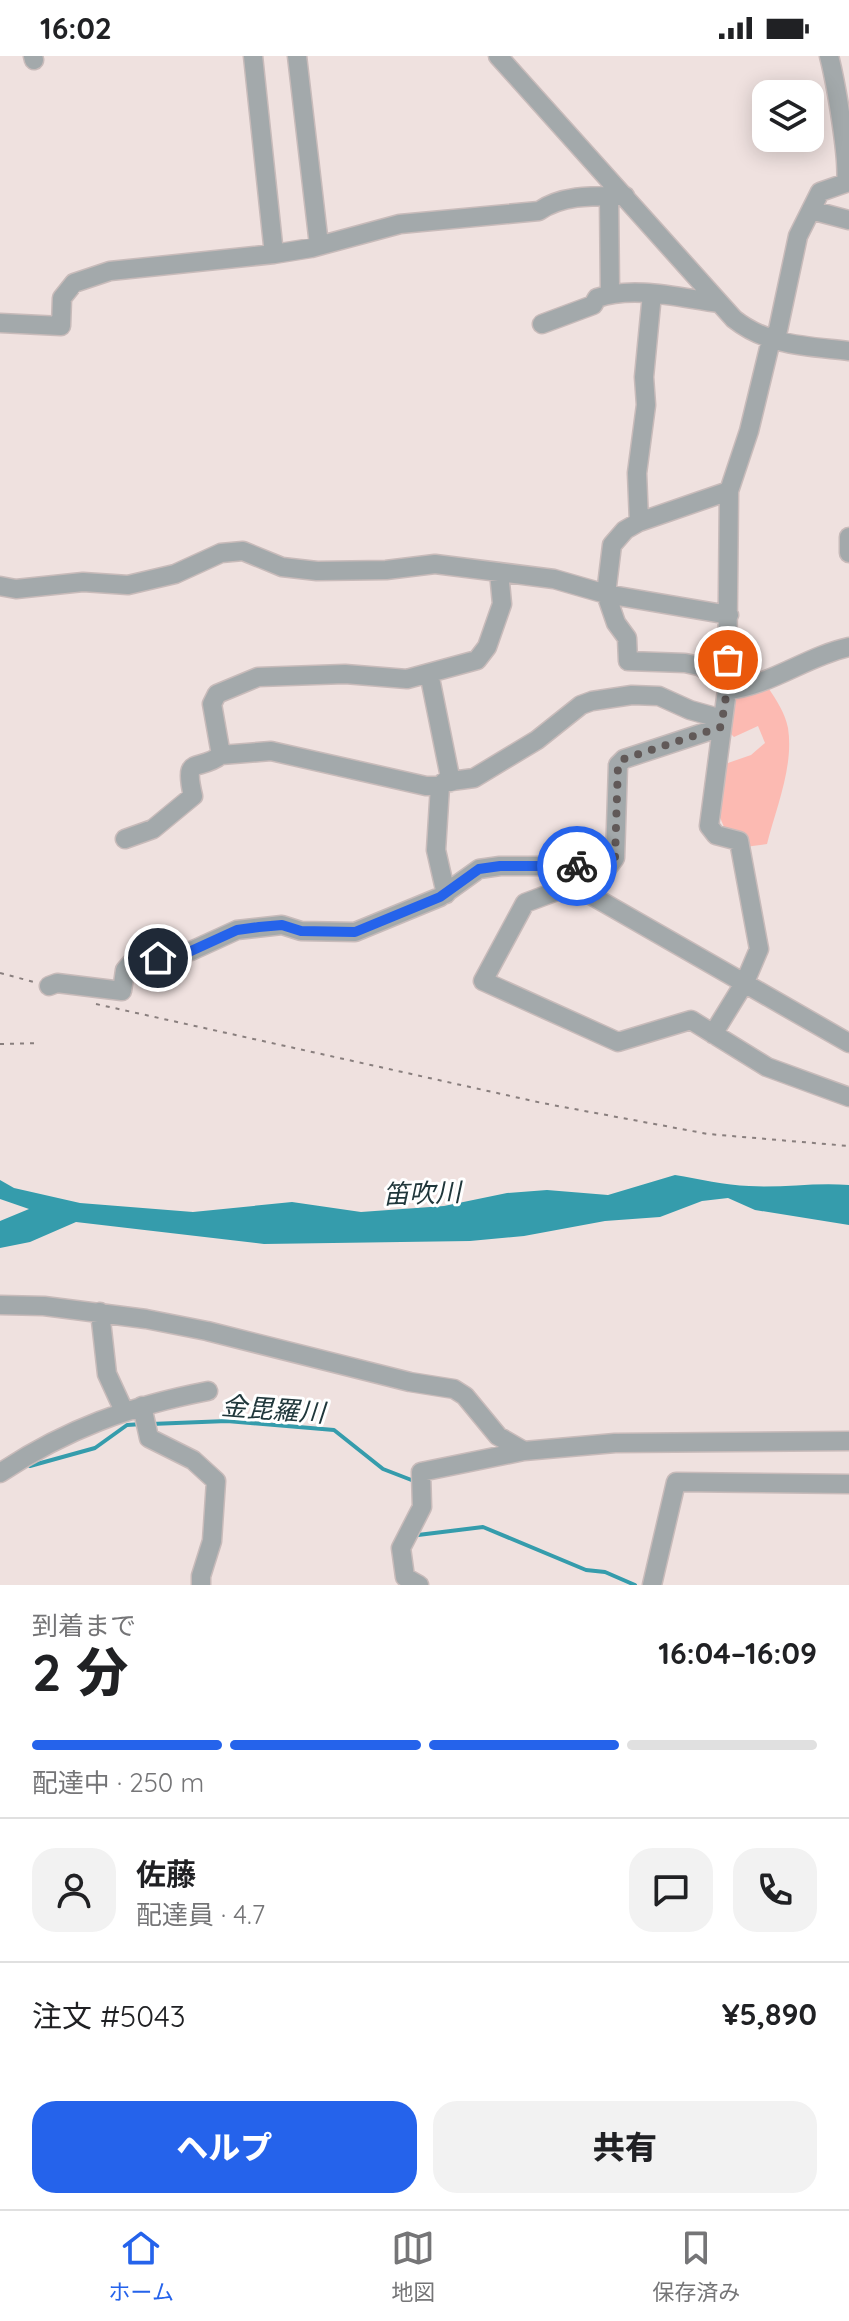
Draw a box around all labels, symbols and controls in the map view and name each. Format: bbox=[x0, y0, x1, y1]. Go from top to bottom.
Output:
text: 16:02 bbox=[40, 9, 112, 47]
map controls bbox=[752, 80, 824, 152]
button: layers bbox=[752, 80, 824, 152]
pin bbox=[694, 626, 762, 694]
icon: bag bbox=[706, 638, 750, 682]
courier bbox=[537, 826, 617, 906]
icon: bike bbox=[555, 844, 599, 888]
pin bbox=[124, 924, 192, 992]
icon: home bbox=[136, 936, 180, 980]
water label: 笛吹川 bbox=[382, 1175, 465, 1211]
water label: 金毘羅川 bbox=[220, 1389, 329, 1429]
text: 到着まで bbox=[32, 1609, 136, 1642]
text: 16:04–16:09 bbox=[658, 1634, 817, 1672]
text: 2 分 bbox=[32, 1639, 128, 1704]
text: 配達中 · 250 m bbox=[32, 1766, 204, 1799]
button: person bbox=[32, 1848, 116, 1932]
button: chat bbox=[629, 1848, 713, 1932]
button: phone bbox=[733, 1848, 817, 1932]
text: 佐藤 bbox=[136, 1855, 196, 1893]
text: 配達員 · 4.7 bbox=[136, 1898, 265, 1931]
text: ¥5,890 bbox=[722, 1995, 817, 2033]
text: 注文 #5043 bbox=[32, 1997, 186, 2035]
button: ヘルプ bbox=[32, 2101, 417, 2193]
button: 共有 bbox=[433, 2101, 817, 2193]
tab: ホーム bbox=[109, 2226, 174, 2306]
tab: 地図 bbox=[391, 2226, 435, 2306]
tab: 保存済み bbox=[652, 2226, 740, 2306]

